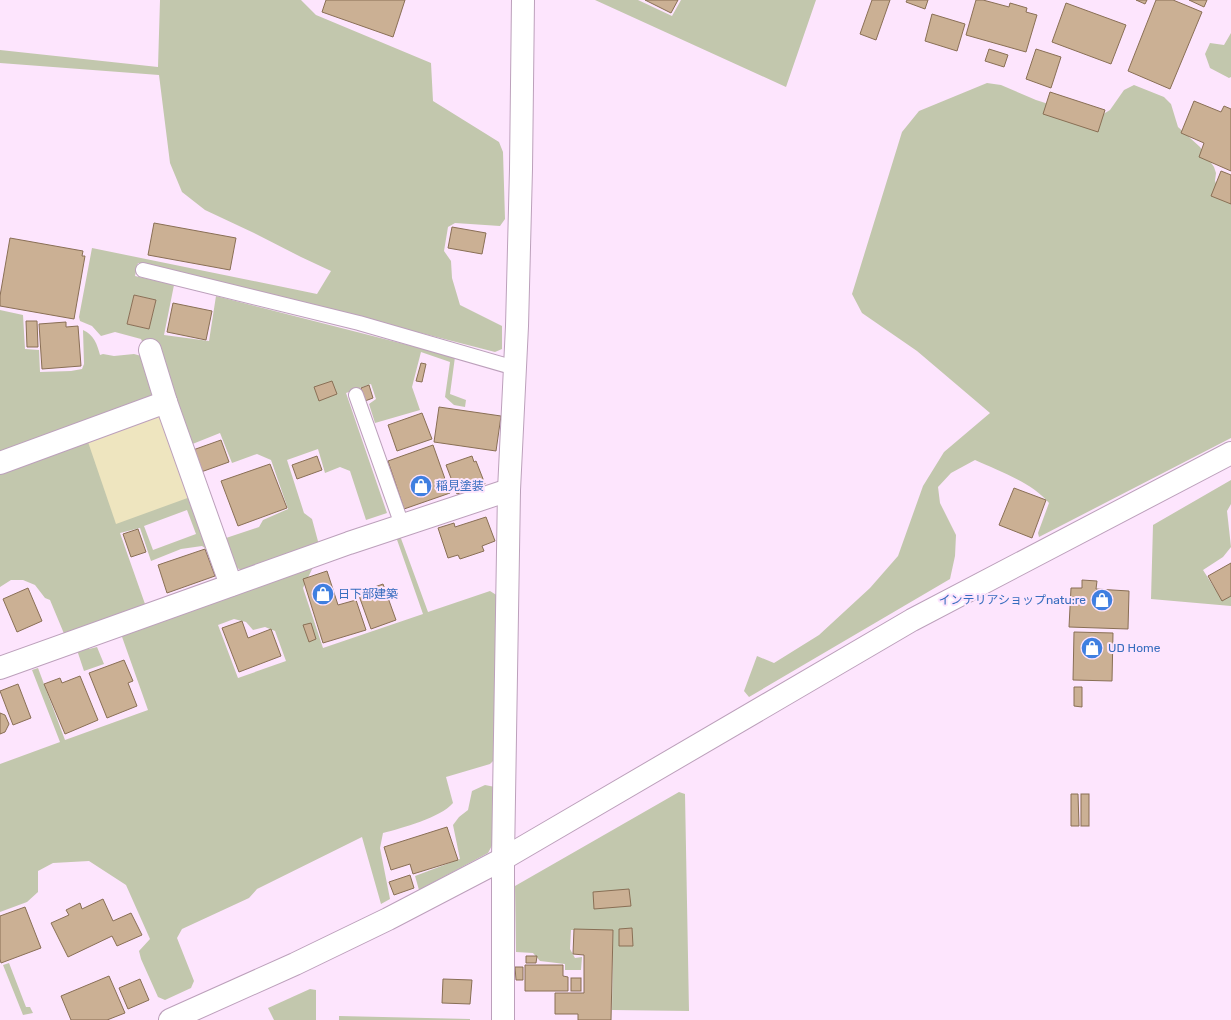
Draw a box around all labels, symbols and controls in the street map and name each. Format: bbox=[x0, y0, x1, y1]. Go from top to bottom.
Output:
shop icon: 稲見塗装 bbox=[408, 473, 434, 499]
place label: 稲見塗装 bbox=[436, 479, 484, 493]
shop icon: 日下部建築 bbox=[310, 581, 336, 607]
place label: 日下部建築 bbox=[338, 587, 398, 601]
shop icon: インテリアショップnatu:re bbox=[1089, 587, 1115, 613]
place label: インテリアショップnatu:re bbox=[938, 593, 1086, 607]
shop icon: UD Home bbox=[1079, 635, 1105, 661]
place label: UD Home bbox=[1108, 641, 1161, 655]

